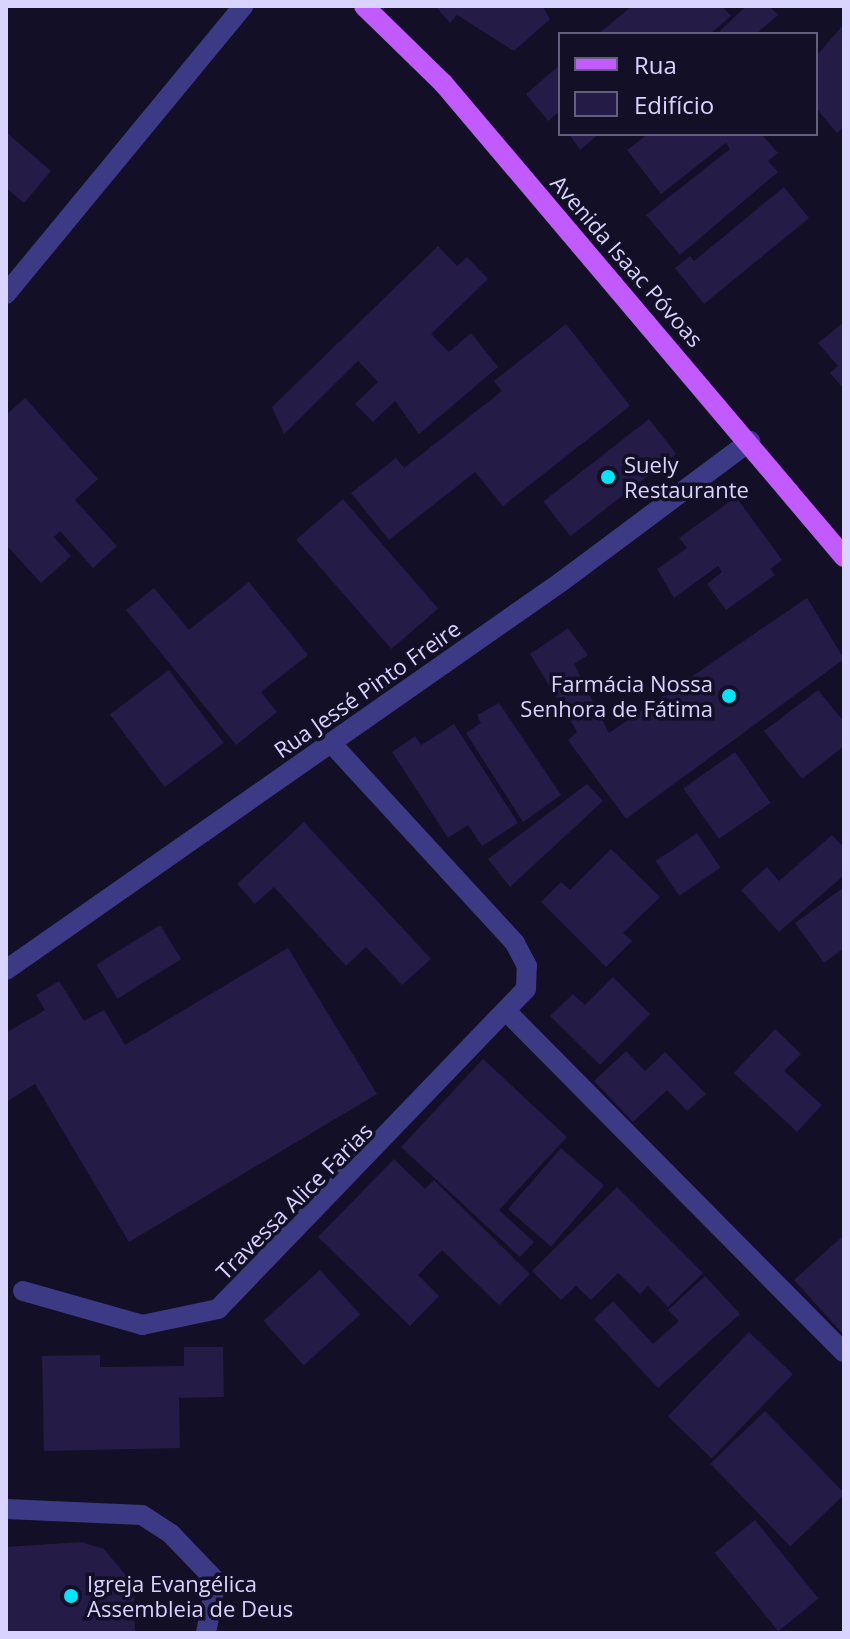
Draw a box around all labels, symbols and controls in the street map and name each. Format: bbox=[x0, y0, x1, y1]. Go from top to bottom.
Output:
legend bbox=[558, 32, 818, 136]
text: Rua bbox=[634, 48, 677, 81]
text: Edifício bbox=[634, 88, 714, 121]
street label: Avenida Isaac Póvoas bbox=[545, 170, 709, 352]
place label: Suely Restaurante bbox=[624, 451, 749, 502]
marker: Suely Restaurante bbox=[599, 468, 617, 486]
street label: Rua Jessé Pinto Freire bbox=[269, 615, 465, 763]
place label: Farmácia Nossa Senhora de Fátima bbox=[520, 670, 713, 722]
marker: Farmácia Nossa Senhora de Fátima bbox=[720, 687, 738, 705]
street label: Travessa Alice Farias bbox=[210, 1117, 378, 1285]
place label: Igreja Evangélica Assembleia de Deus bbox=[87, 1570, 293, 1622]
marker: Igreja Evangélica Assembleia de Deus bbox=[62, 1587, 80, 1605]

